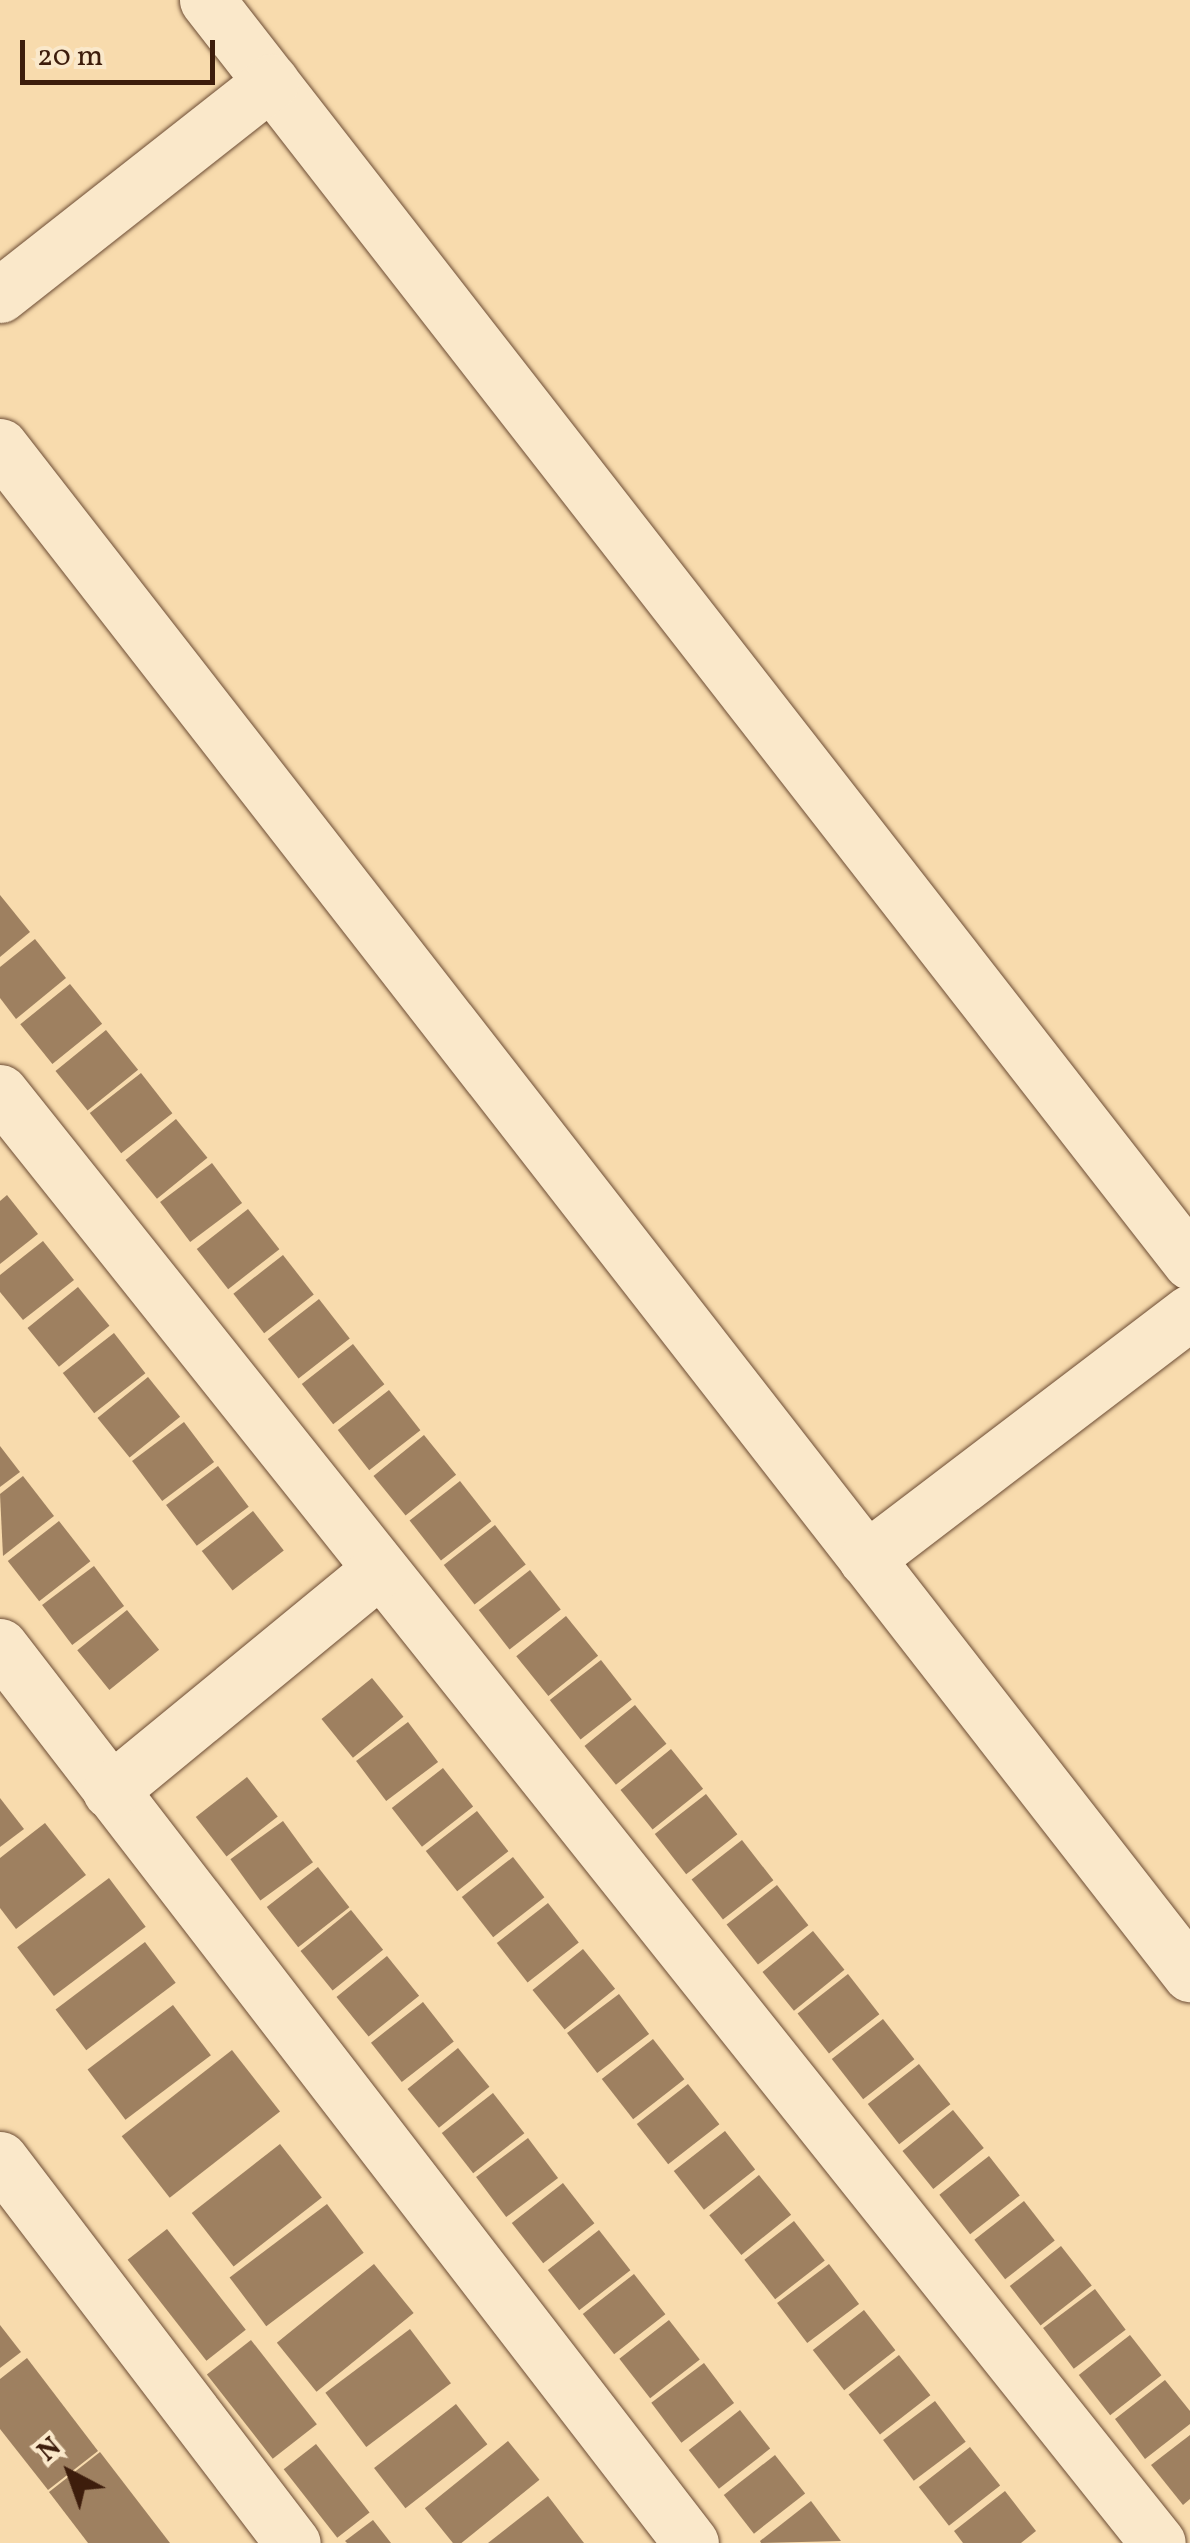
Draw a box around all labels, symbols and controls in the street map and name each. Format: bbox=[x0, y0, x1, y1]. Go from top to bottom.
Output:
scale bar bbox=[25, 20, 220, 82]
text: 20 m bbox=[37, 36, 103, 78]
north arrow bbox=[20, 2423, 120, 2523]
text: N bbox=[30, 2429, 70, 2471]

